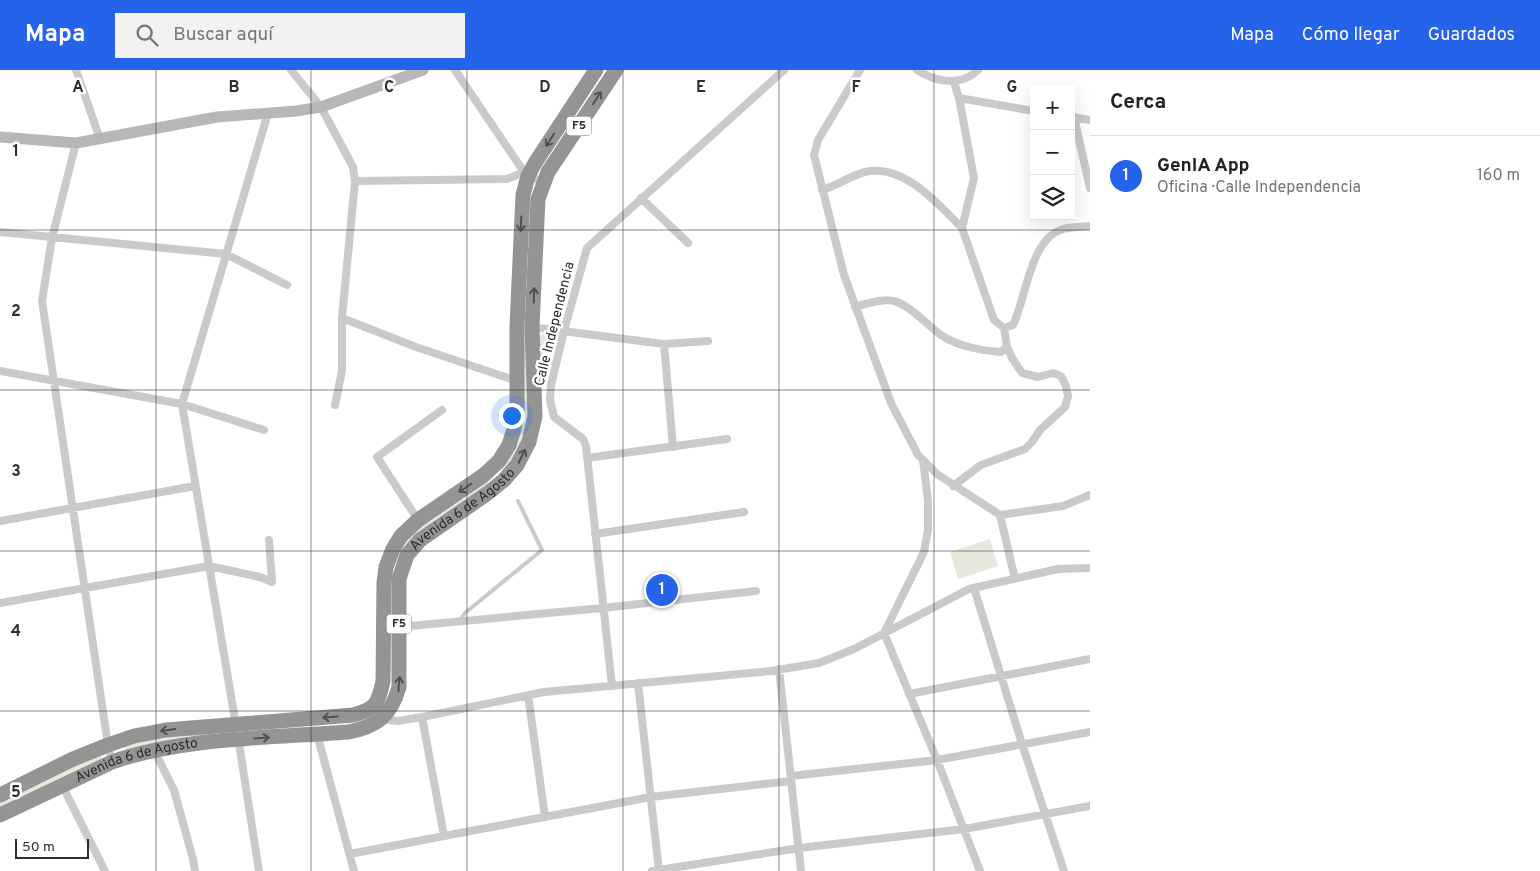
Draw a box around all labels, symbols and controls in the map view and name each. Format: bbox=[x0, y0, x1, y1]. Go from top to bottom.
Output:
search box bbox=[115, 13, 465, 58]
text: Mapa bbox=[25, 20, 85, 50]
icon: search bbox=[133, 21, 161, 49]
text: Buscar aquí bbox=[173, 23, 273, 47]
text: Mapa bbox=[1230, 24, 1274, 47]
text: Cómo llegar bbox=[1302, 24, 1400, 47]
text: Guardados bbox=[1428, 24, 1515, 47]
text: A bbox=[72, 78, 84, 98]
text: B bbox=[228, 78, 240, 98]
text: C bbox=[384, 78, 394, 98]
text: D bbox=[539, 78, 551, 98]
text: E bbox=[696, 78, 706, 98]
text: F bbox=[851, 78, 861, 98]
text: G bbox=[1007, 78, 1017, 98]
map controls bbox=[1030, 85, 1075, 220]
button: + bbox=[1030, 85, 1075, 130]
text: Cerca bbox=[1110, 89, 1166, 116]
one-way arrow bbox=[592, 92, 602, 106]
road number: F5 bbox=[566, 116, 592, 136]
button: − bbox=[1030, 130, 1075, 175]
one-way arrow bbox=[545, 133, 555, 147]
text: 1 bbox=[13, 142, 19, 162]
text: GenIA App bbox=[1157, 154, 1250, 178]
text: 1 bbox=[1123, 166, 1129, 186]
text: 160 m bbox=[1477, 166, 1520, 186]
button: layers bbox=[1030, 175, 1075, 220]
text: Oficina · Calle Independencia bbox=[1157, 178, 1361, 198]
one-way arrow bbox=[517, 215, 526, 231]
street label: Calle Independencia bbox=[531, 260, 579, 388]
one-way arrow bbox=[529, 288, 538, 304]
text: 2 bbox=[11, 302, 21, 322]
your location bbox=[499, 403, 525, 429]
one-way arrow bbox=[517, 448, 527, 463]
text: 3 bbox=[11, 462, 21, 482]
street label: Avenida 6 de Agosto bbox=[406, 464, 519, 554]
one-way arrow bbox=[458, 483, 472, 493]
pin: 1 bbox=[646, 571, 678, 609]
road number: F5 bbox=[386, 614, 412, 634]
text: 4 bbox=[11, 622, 21, 642]
one-way arrow bbox=[394, 677, 403, 693]
one-way arrow bbox=[322, 712, 338, 721]
one-way arrow bbox=[160, 725, 176, 735]
one-way arrow bbox=[254, 734, 270, 743]
street label: Avenida 6 de Agosto bbox=[72, 735, 199, 787]
text: 5 bbox=[11, 783, 21, 803]
scale bar bbox=[15, 836, 89, 859]
text: 50 m bbox=[22, 839, 55, 856]

